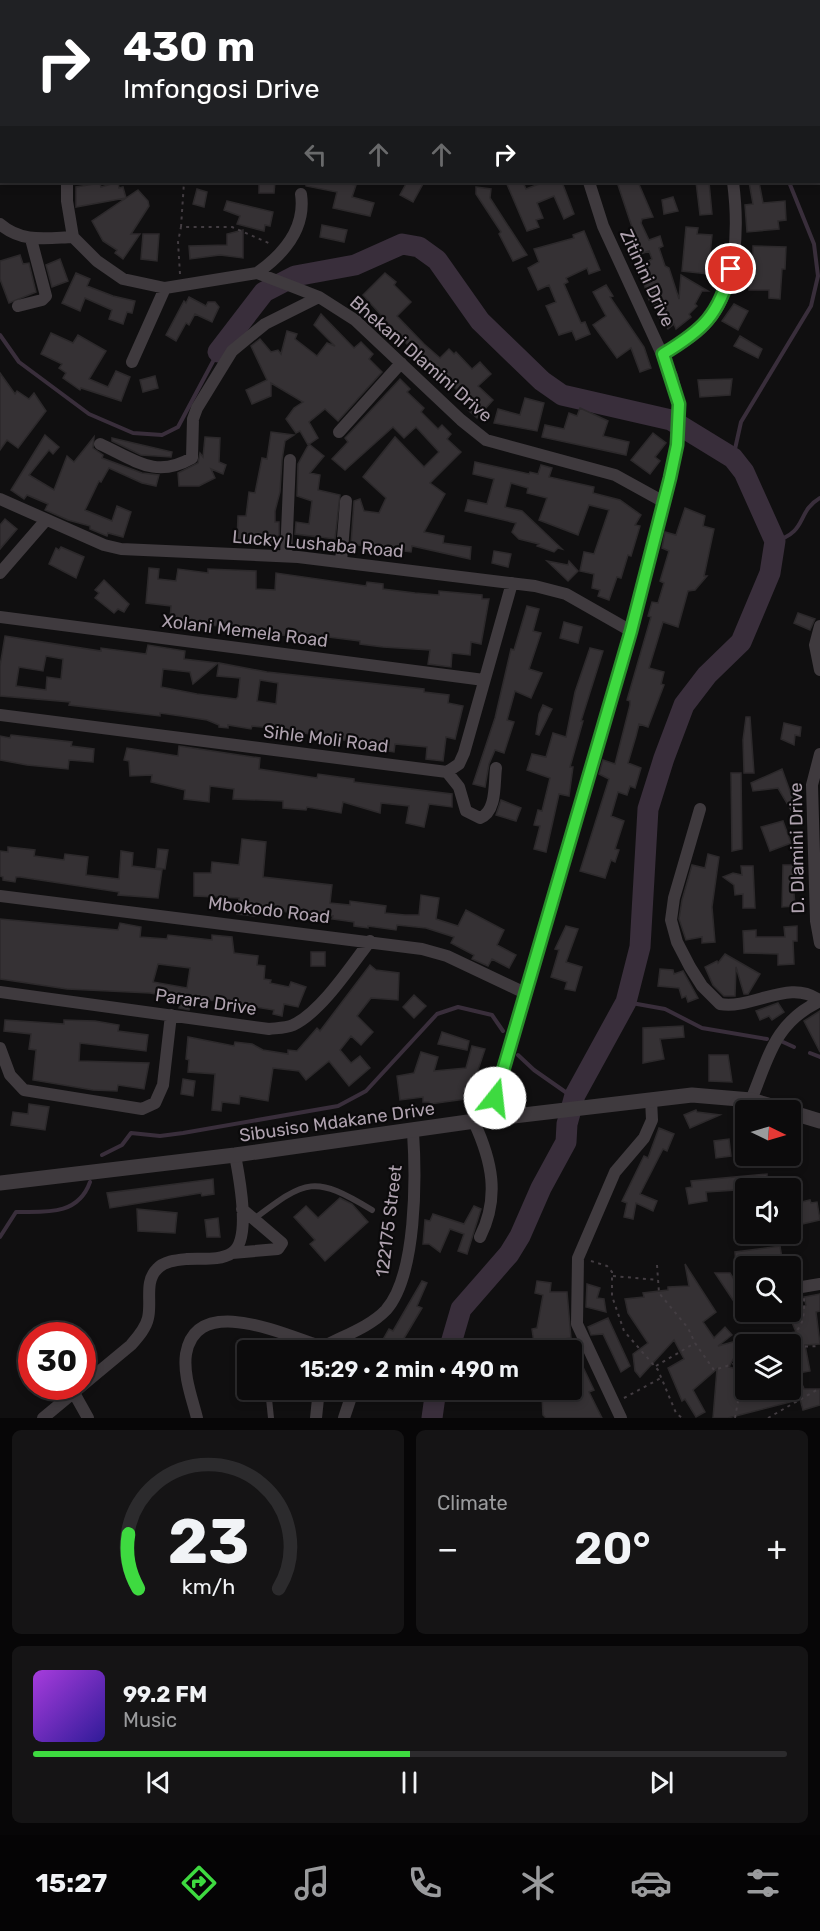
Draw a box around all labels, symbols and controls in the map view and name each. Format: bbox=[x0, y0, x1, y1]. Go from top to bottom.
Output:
text: 430 m bbox=[123, 22, 255, 72]
icon: right bbox=[24, 24, 102, 102]
text: Imfongosi Drive bbox=[123, 73, 320, 105]
icon: left bbox=[299, 138, 332, 171]
icon: ahead bbox=[362, 138, 395, 171]
icon: ahead bbox=[425, 138, 458, 171]
icon: right bbox=[488, 138, 521, 171]
street label: Zitinini Drive bbox=[615, 226, 679, 330]
pin bbox=[705, 243, 756, 294]
icon: arrive bbox=[714, 252, 747, 285]
street label: Bhekani Dlamini Drive bbox=[345, 291, 497, 427]
street label: Lucky Lushaba Road bbox=[231, 526, 405, 562]
street label: Xolani Memela Road bbox=[161, 610, 329, 652]
street label: Sihle Moli Road bbox=[262, 720, 390, 758]
street label: D. Dlamini Drive bbox=[785, 782, 809, 914]
street label: Mbokodo Road bbox=[207, 892, 331, 928]
street label: Parara Drive bbox=[154, 984, 258, 1020]
position arrow bbox=[463, 1066, 527, 1130]
street label: Sibusiso Mdakane Drive bbox=[238, 1097, 436, 1147]
north arrow bbox=[735, 1100, 801, 1166]
map controls bbox=[735, 1100, 801, 1400]
street label: 122175 Street bbox=[371, 1164, 407, 1278]
button: sound bbox=[735, 1178, 801, 1244]
button: search bbox=[735, 1256, 801, 1322]
speed limit sign: 30 bbox=[18, 1322, 96, 1400]
button: layers bbox=[735, 1334, 801, 1400]
text: 15:29 · 2 min · 490 m bbox=[300, 1356, 519, 1383]
text: Climate bbox=[437, 1491, 508, 1515]
text: 23 bbox=[167, 1505, 249, 1579]
text: 20° bbox=[574, 1522, 651, 1575]
text: − bbox=[437, 1529, 458, 1568]
text: + bbox=[766, 1529, 787, 1568]
text: km/h bbox=[181, 1574, 235, 1599]
text: 99.2 FM bbox=[123, 1681, 207, 1708]
text: Music bbox=[123, 1708, 177, 1732]
icon: previous bbox=[142, 1766, 175, 1799]
icon: pause bbox=[393, 1766, 426, 1799]
icon: next bbox=[645, 1766, 678, 1799]
icon: directions bbox=[178, 1862, 220, 1904]
icon: music bbox=[291, 1862, 333, 1904]
icon: phone bbox=[404, 1862, 446, 1904]
icon: climate bbox=[517, 1862, 559, 1904]
icon: car bbox=[630, 1862, 672, 1904]
icon: filters bbox=[742, 1862, 784, 1904]
text: 15:27 bbox=[35, 1867, 107, 1899]

